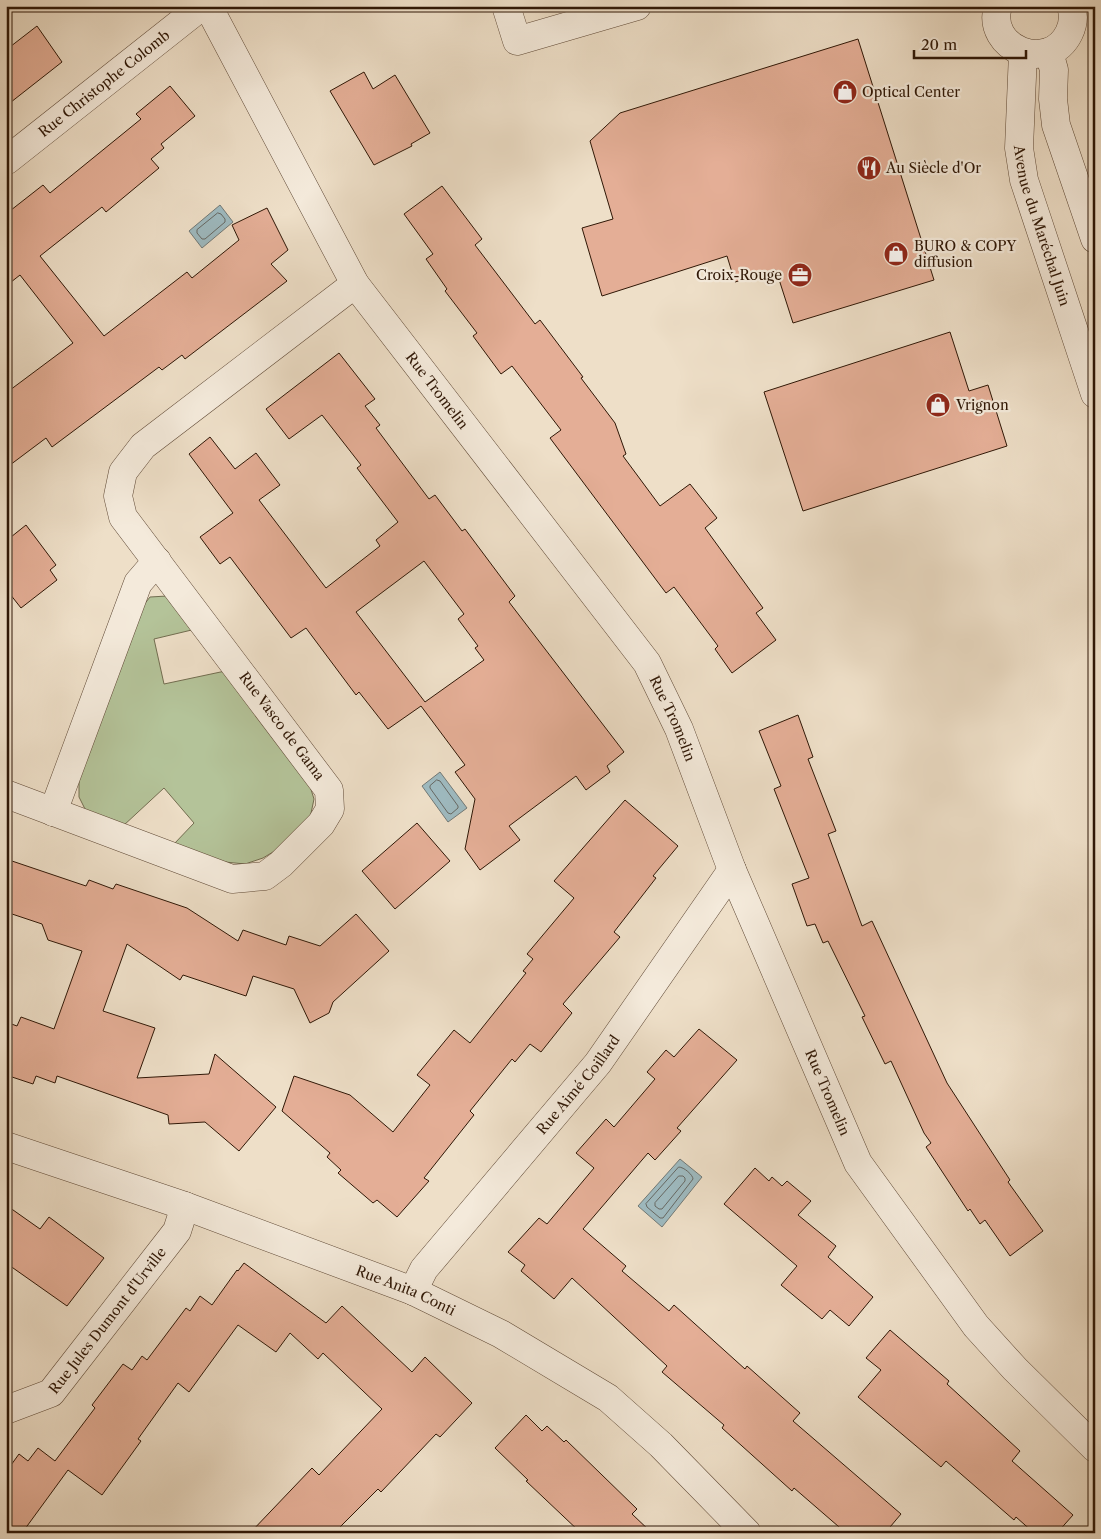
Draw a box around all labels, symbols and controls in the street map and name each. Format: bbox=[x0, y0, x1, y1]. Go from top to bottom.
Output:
street label: Rue Christophe Colomb bbox=[35, 26, 173, 141]
scale bar bbox=[914, 28, 1026, 60]
text: 20 m bbox=[921, 35, 957, 54]
shop icon: Optical Center bbox=[832, 79, 858, 105]
place label: Optical Center bbox=[862, 83, 960, 101]
street label: Avenue du Maréchal Juin bbox=[1010, 143, 1074, 309]
restaurant icon: Au Siècle d'Or bbox=[856, 155, 882, 181]
place label: Au Siècle d'Or bbox=[885, 159, 981, 177]
place label: BURO & COPY diffusion bbox=[914, 237, 1017, 271]
shop icon: BURO & COPY diffusion bbox=[883, 241, 909, 267]
office icon: Croix-Rouge bbox=[787, 262, 813, 288]
place label: Croix-Rouge bbox=[696, 266, 782, 284]
street label: Rue Tromelin bbox=[402, 349, 472, 433]
shop icon: Vrignon bbox=[925, 392, 951, 418]
place label: Vrignon bbox=[955, 396, 1009, 414]
street label: Rue Vasco de Gama bbox=[235, 668, 329, 784]
street label: Rue Tromelin bbox=[645, 673, 699, 764]
street label: Rue Aimé Coillard bbox=[533, 1031, 624, 1138]
street label: Rue Tromelin bbox=[801, 1047, 854, 1139]
street label: Rue Jules Dumont d'Urville bbox=[45, 1243, 170, 1397]
street label: Rue Anita Conti bbox=[353, 1261, 458, 1319]

